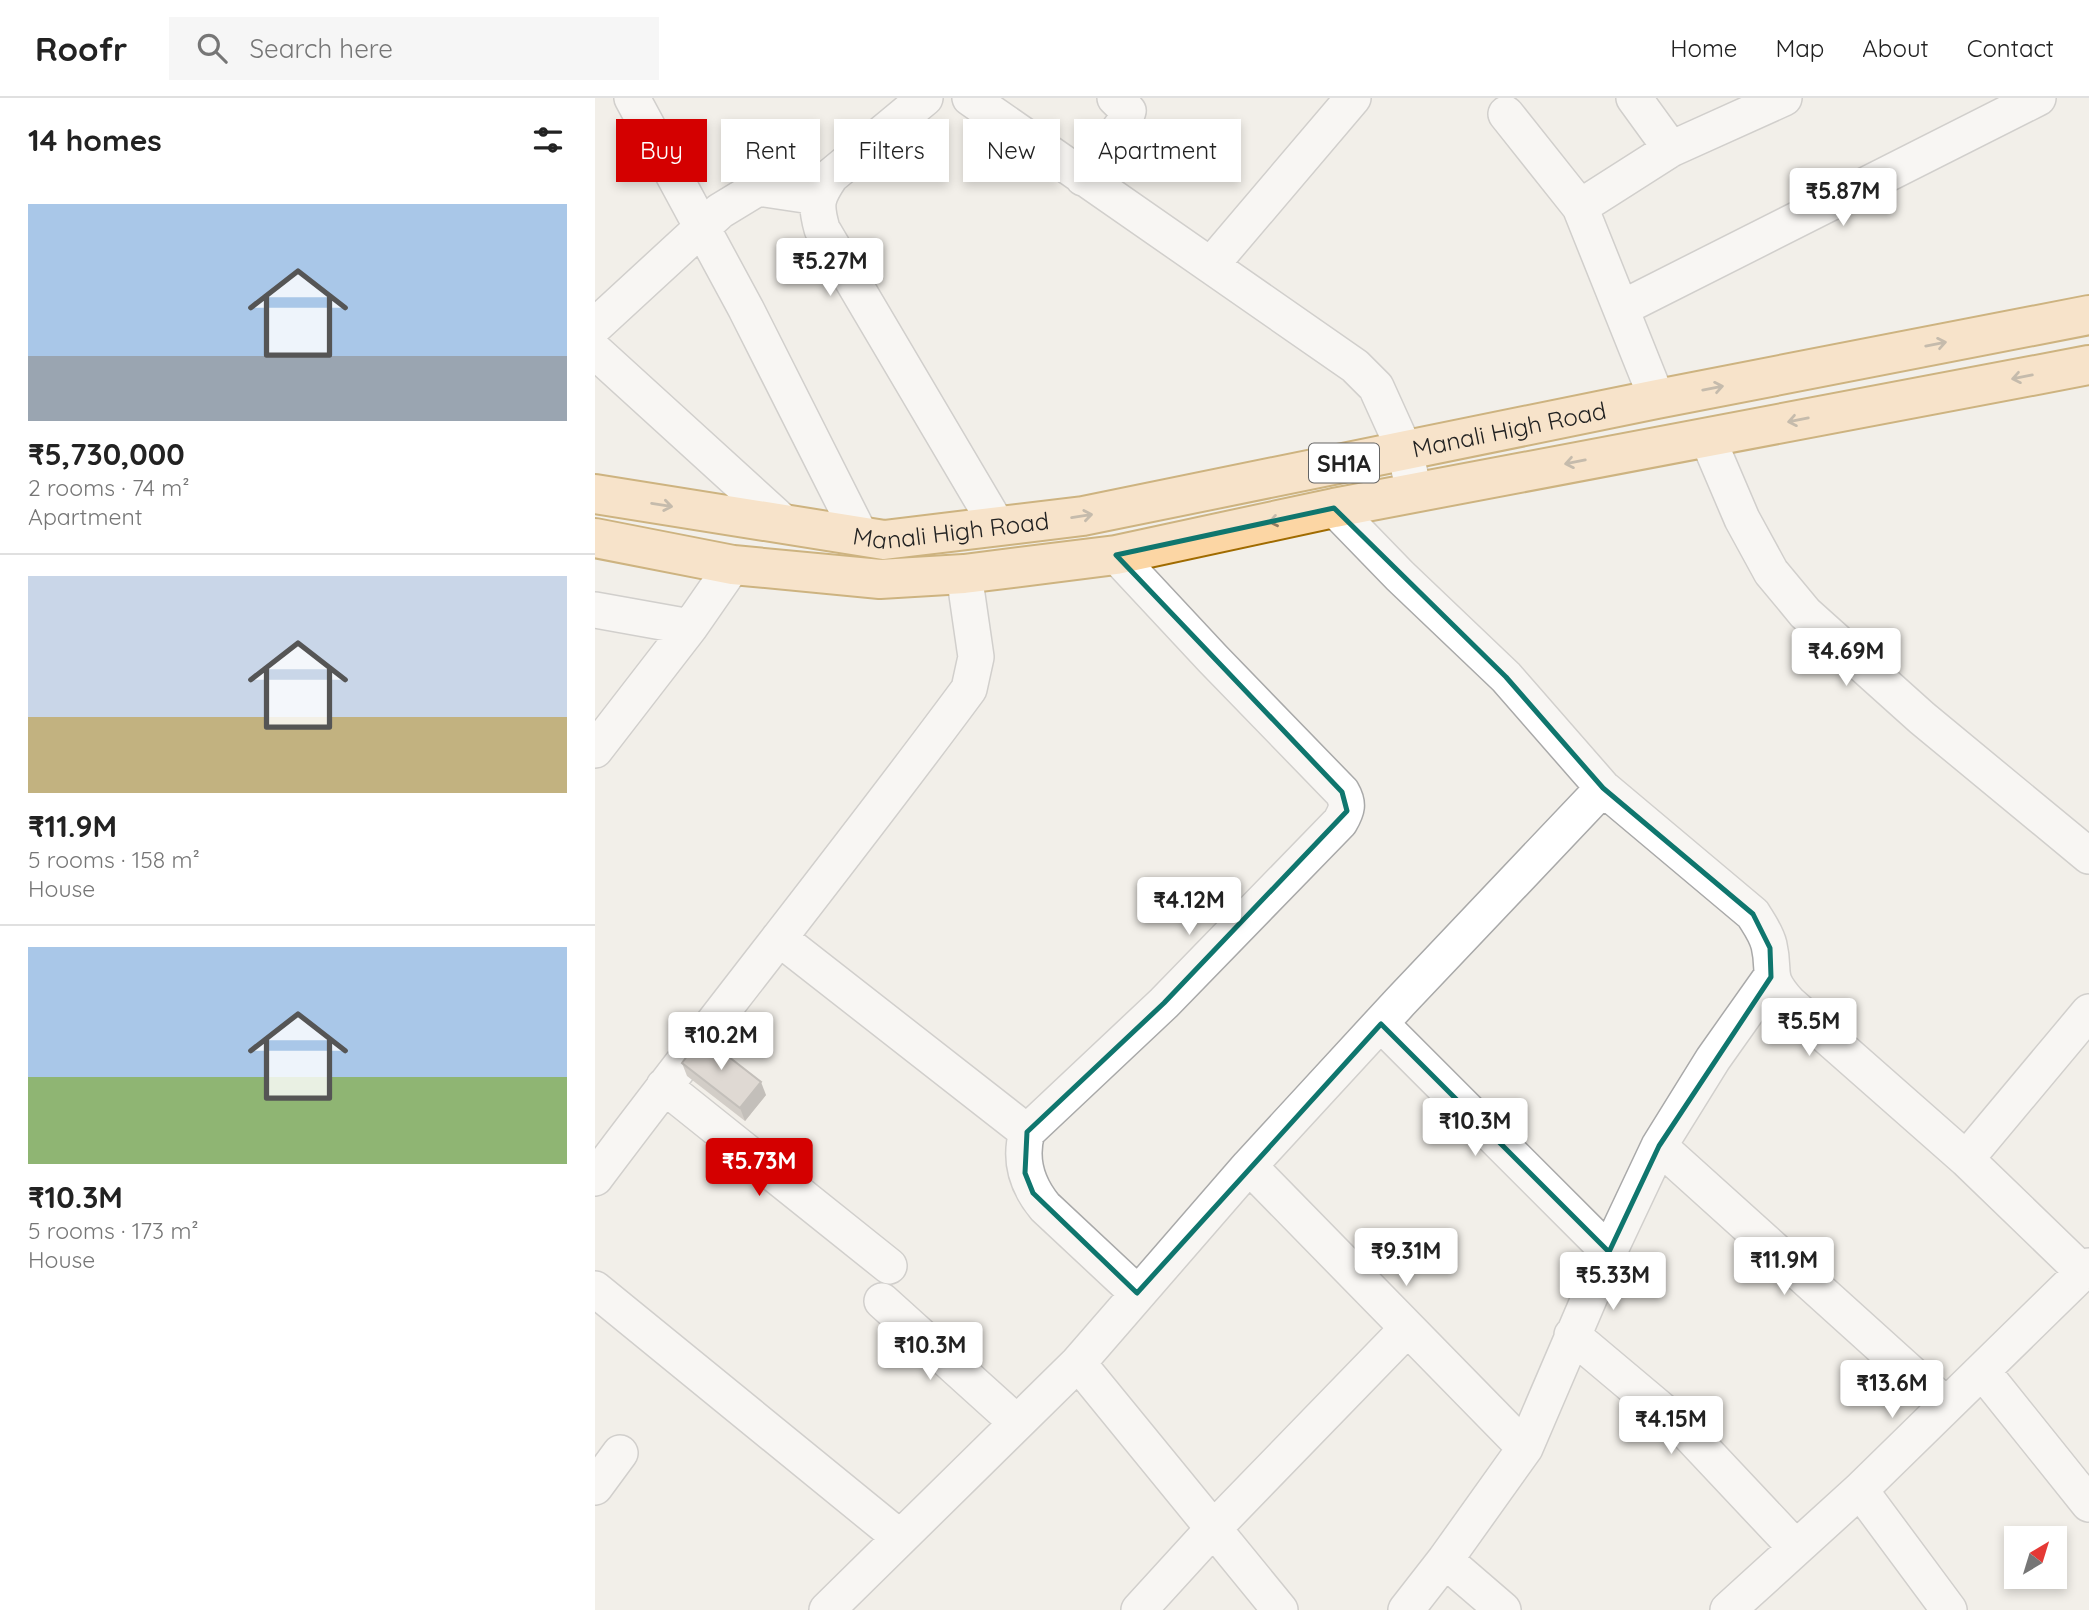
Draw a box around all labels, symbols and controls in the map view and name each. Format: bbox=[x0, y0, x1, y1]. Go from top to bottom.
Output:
search box bbox=[169, 17, 659, 80]
text: Roofr bbox=[35, 28, 127, 69]
icon: search bbox=[193, 29, 231, 67]
text: Search here bbox=[249, 32, 393, 65]
text: Home bbox=[1670, 33, 1737, 63]
text: Map bbox=[1775, 33, 1824, 63]
text: About bbox=[1862, 33, 1929, 63]
text: Contact bbox=[1967, 33, 2054, 63]
chip: Buy bbox=[616, 119, 707, 182]
chip: Rent bbox=[721, 119, 820, 182]
chip: Filters bbox=[834, 119, 949, 182]
chip: New bbox=[963, 119, 1060, 182]
chip: Apartment bbox=[1074, 119, 1241, 182]
text: 14 homes bbox=[28, 121, 162, 159]
icon: filters bbox=[529, 121, 567, 159]
pin: ₹5.87M bbox=[1786, 169, 1900, 228]
text: ₹5.87M bbox=[1806, 176, 1880, 205]
pin: ₹5.27M bbox=[773, 238, 887, 298]
text: ₹5.27M bbox=[792, 246, 868, 275]
icon: home bbox=[235, 250, 361, 376]
one-way arrow bbox=[1924, 337, 1947, 351]
one-way arrow bbox=[2011, 371, 2034, 385]
one-way arrow bbox=[1701, 381, 1724, 394]
street label: Manali High Road bbox=[1410, 395, 1609, 464]
one-way arrow bbox=[1787, 413, 1810, 427]
text: ₹5,730,000 bbox=[28, 435, 185, 473]
road number: SH1A bbox=[1309, 444, 1379, 482]
one-way arrow bbox=[1564, 456, 1587, 469]
text: 2 rooms · 74 m² bbox=[28, 473, 190, 502]
one-way arrow bbox=[650, 499, 673, 512]
text: Apartment bbox=[28, 502, 142, 531]
street label: Manali High Road bbox=[851, 505, 1051, 555]
one-way arrow bbox=[1070, 509, 1092, 522]
one-way arrow bbox=[1268, 513, 1291, 527]
icon: home bbox=[235, 622, 361, 748]
pin: ₹4.69M bbox=[1789, 628, 1903, 688]
text: ₹4.69M bbox=[1808, 636, 1884, 665]
text: ₹11.9M bbox=[28, 807, 117, 845]
text: 5 rooms · 158 m² bbox=[28, 845, 200, 874]
text: House bbox=[28, 874, 95, 903]
pin: ₹4.12M bbox=[1132, 878, 1246, 937]
text: ₹4.12M bbox=[1153, 885, 1225, 914]
icon: home bbox=[235, 993, 361, 1119]
pin: ₹5.5M bbox=[1760, 998, 1858, 1058]
text: ₹5.5M bbox=[1778, 1006, 1840, 1035]
pin: ₹10.2M bbox=[664, 1012, 778, 1072]
text: ₹10.2M bbox=[684, 1020, 758, 1049]
pin: ₹10.3M bbox=[1418, 1098, 1532, 1158]
text: ₹10.3M bbox=[1439, 1106, 1511, 1135]
pin: ₹5.73M bbox=[702, 1138, 816, 1198]
text: ₹5.73M bbox=[722, 1146, 796, 1175]
text: ₹10.3M bbox=[28, 1178, 123, 1216]
text: 5 rooms · 173 m² bbox=[28, 1216, 199, 1245]
pin: ₹9.31M bbox=[1349, 1228, 1463, 1288]
text: ₹9.31M bbox=[1371, 1236, 1441, 1265]
pin: ₹11.9M bbox=[1727, 1238, 1841, 1297]
text: House bbox=[28, 1245, 95, 1274]
text: ₹11.9M bbox=[1750, 1245, 1818, 1274]
pin: ₹5.33M bbox=[1556, 1252, 1670, 1312]
text: ₹5.33M bbox=[1576, 1260, 1650, 1289]
pin: ₹10.3M bbox=[873, 1322, 987, 1382]
text: ₹10.3M bbox=[894, 1330, 966, 1359]
pin: ₹13.6M bbox=[1835, 1360, 1949, 1420]
text: ₹13.6M bbox=[1856, 1368, 1928, 1397]
pin: ₹4.15M bbox=[1614, 1396, 1728, 1456]
text: ₹4.15M bbox=[1635, 1404, 1707, 1433]
north arrow bbox=[2004, 1526, 2067, 1589]
map controls bbox=[2004, 1526, 2067, 1589]

